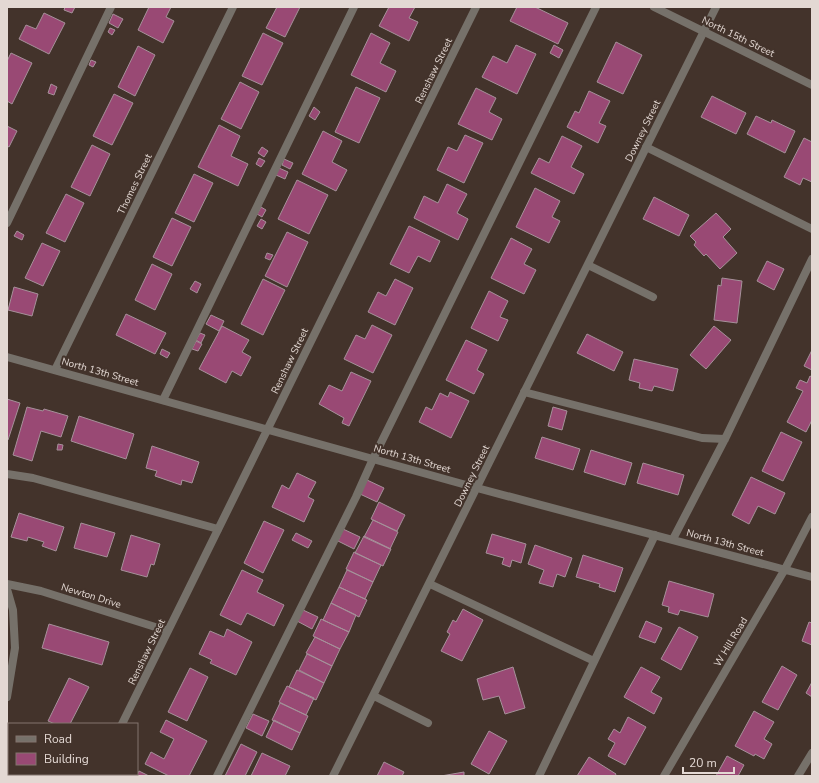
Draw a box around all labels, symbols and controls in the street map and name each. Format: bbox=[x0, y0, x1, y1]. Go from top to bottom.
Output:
street label: North 15th Street bbox=[699, 13, 777, 61]
street label: Renshaw Street bbox=[412, 35, 456, 106]
street label: Downey Street bbox=[622, 97, 664, 164]
street label: Thomes Street bbox=[114, 151, 156, 217]
street label: Renshaw Street bbox=[268, 325, 312, 396]
street label: North 13th Street bbox=[60, 354, 141, 390]
street label: North 13th Street bbox=[372, 441, 453, 477]
street label: Downey Street bbox=[451, 442, 493, 509]
street label: North 13th Street bbox=[685, 526, 766, 560]
street label: Newton Drive bbox=[59, 580, 123, 612]
street label: W Hill Road bbox=[711, 615, 751, 669]
street label: Renshaw Street bbox=[125, 616, 169, 687]
legend bbox=[8, 723, 138, 775]
text: Road bbox=[44, 731, 72, 747]
scale bar bbox=[683, 749, 734, 775]
text: Building bbox=[44, 751, 89, 767]
text: 20 m bbox=[689, 755, 717, 771]

